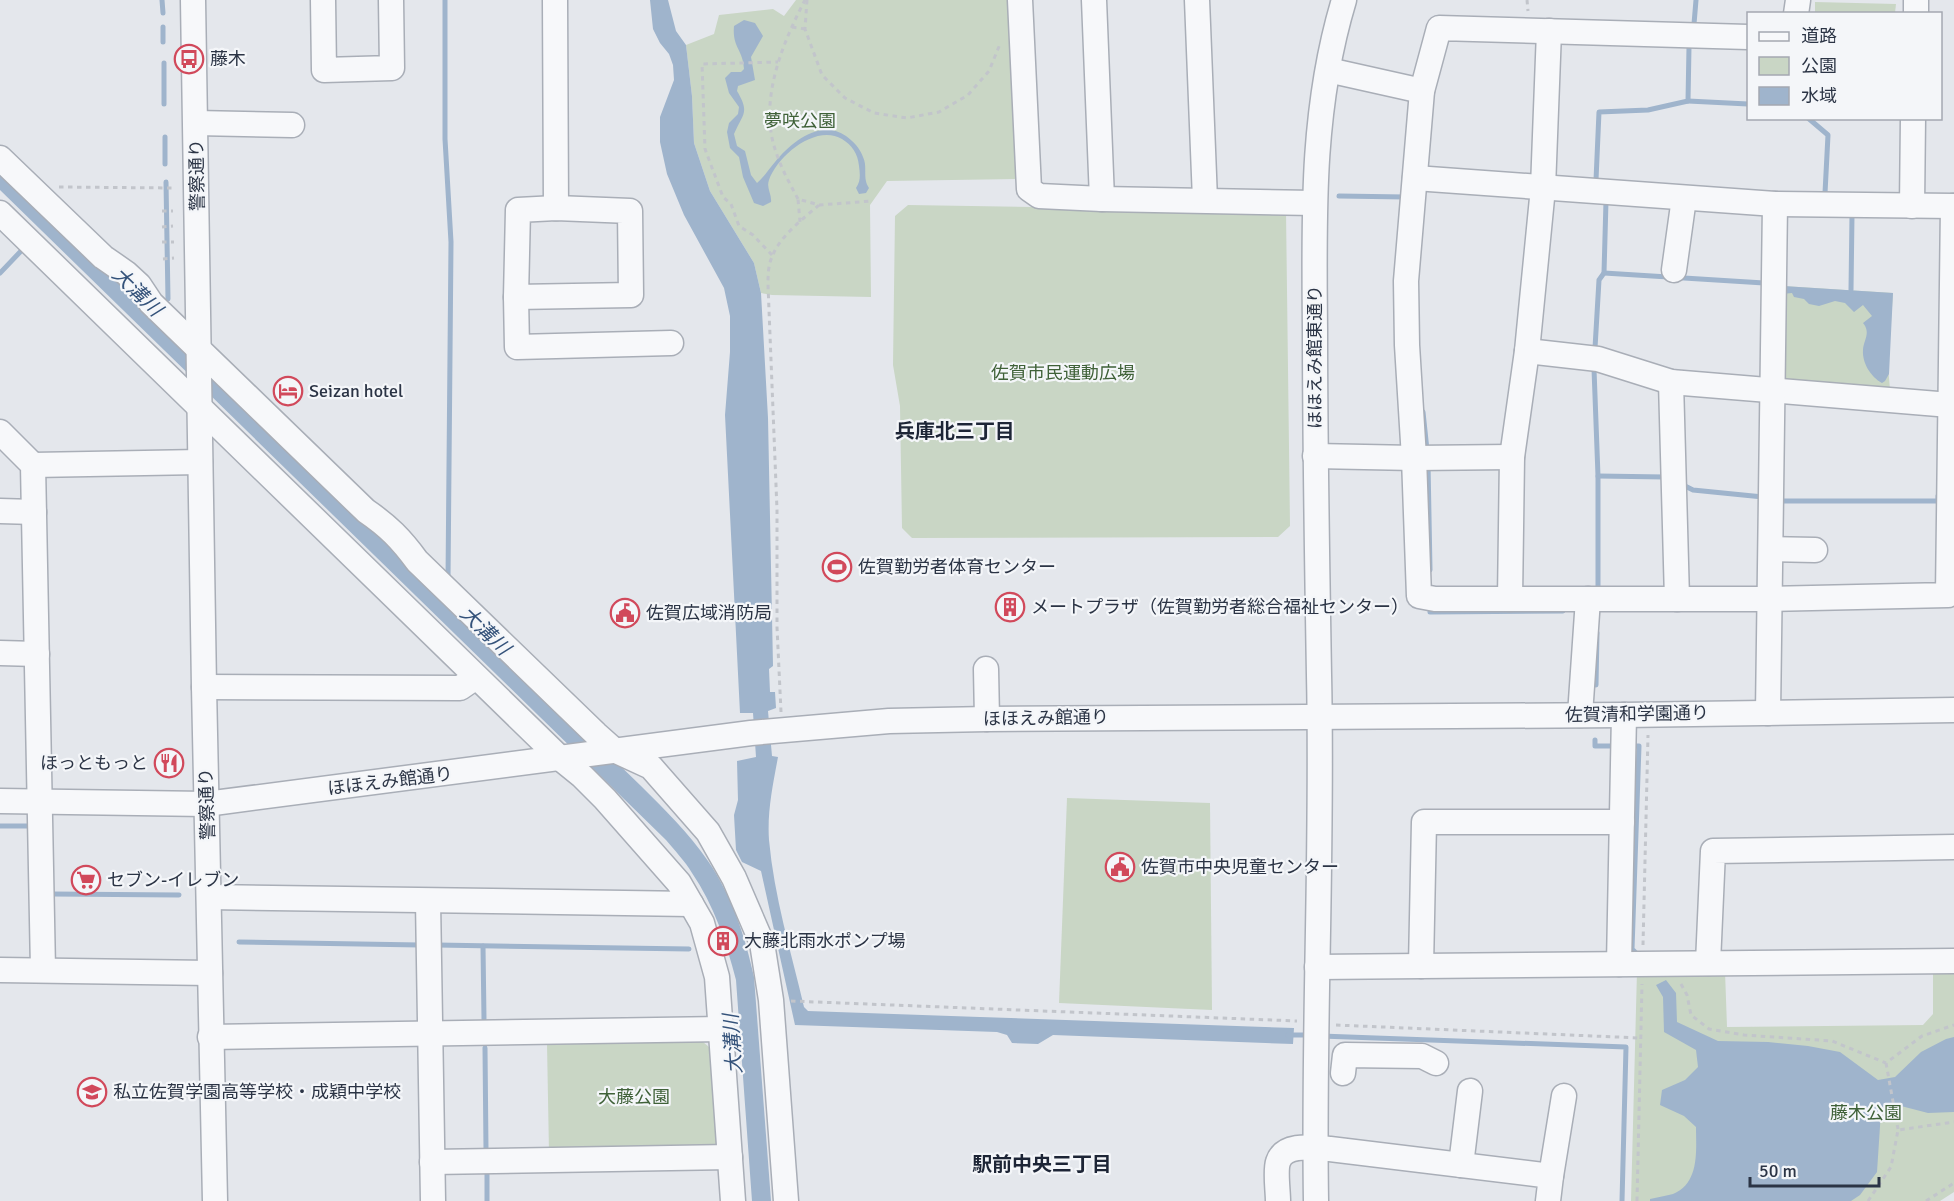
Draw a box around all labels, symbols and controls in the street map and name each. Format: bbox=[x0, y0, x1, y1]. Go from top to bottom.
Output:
legend bbox=[1747, 12, 1942, 120]
text: 道路 bbox=[1801, 25, 1837, 47]
bus stop icon: 藤木 bbox=[173, 43, 205, 75]
place label: 藤木 bbox=[210, 48, 246, 70]
text: 公園 bbox=[1801, 55, 1837, 77]
text: 水域 bbox=[1801, 85, 1837, 107]
park label: 夢咲公園 bbox=[764, 110, 836, 132]
street label: 警察通り bbox=[185, 139, 209, 211]
water label: 大溝川 bbox=[107, 262, 169, 323]
street label: ほほえみ館東通り bbox=[1304, 285, 1326, 429]
park label: 佐賀市民運動広場 bbox=[991, 362, 1135, 384]
hotel icon: Seizan hotel bbox=[272, 375, 304, 407]
place label: Seizan hotel bbox=[309, 380, 403, 402]
district label: 兵庫北三丁目 bbox=[895, 419, 1015, 444]
sports icon: 佐賀勤労者体育センター bbox=[821, 551, 853, 583]
place label: 佐賀勤労者体育センター bbox=[858, 556, 1056, 578]
building icon: メートプラザ（佐賀勤労者総合福祉センター） bbox=[994, 591, 1026, 623]
place label: メートプラザ（佐賀勤労者総合福祉センター） bbox=[1031, 596, 1409, 618]
public building icon: 佐賀広域消防局 bbox=[609, 597, 641, 629]
water label: 大溝川 bbox=[455, 601, 517, 662]
place label: 佐賀広域消防局 bbox=[646, 602, 772, 624]
street label: 佐賀清和学園通り bbox=[1565, 702, 1709, 726]
street label: ほほえみ館通り bbox=[983, 706, 1109, 730]
restaurant icon: ほっともっと bbox=[153, 747, 185, 779]
place label: ほっともっと bbox=[40, 752, 148, 774]
street label: ほほえみ館通り bbox=[326, 762, 454, 800]
street label: 警察通り bbox=[195, 768, 219, 840]
public building icon: 佐賀市中央児童センター bbox=[1104, 851, 1136, 883]
place label: 佐賀市中央児童センター bbox=[1141, 856, 1339, 878]
supermarket icon: セブン-イレブン bbox=[70, 864, 102, 896]
place label: セブン-イレブン bbox=[107, 869, 239, 891]
building icon: 大藤北雨水ポンプ場 bbox=[707, 925, 739, 957]
place label: 大藤北雨水ポンプ場 bbox=[744, 930, 905, 952]
water label: 大溝川 bbox=[718, 1011, 748, 1075]
school or university icon: 私立佐賀学園高等学校・成穎中学校 bbox=[76, 1076, 108, 1108]
place label: 私立佐賀学園高等学校・成穎中学校 bbox=[113, 1081, 401, 1103]
park label: 大藤公園 bbox=[598, 1086, 670, 1108]
park label: 藤木公園 bbox=[1830, 1102, 1902, 1124]
scale bar bbox=[1750, 1150, 1879, 1188]
district label: 駅前中央三丁目 bbox=[972, 1152, 1112, 1177]
text: 50 m bbox=[1759, 1160, 1797, 1182]

